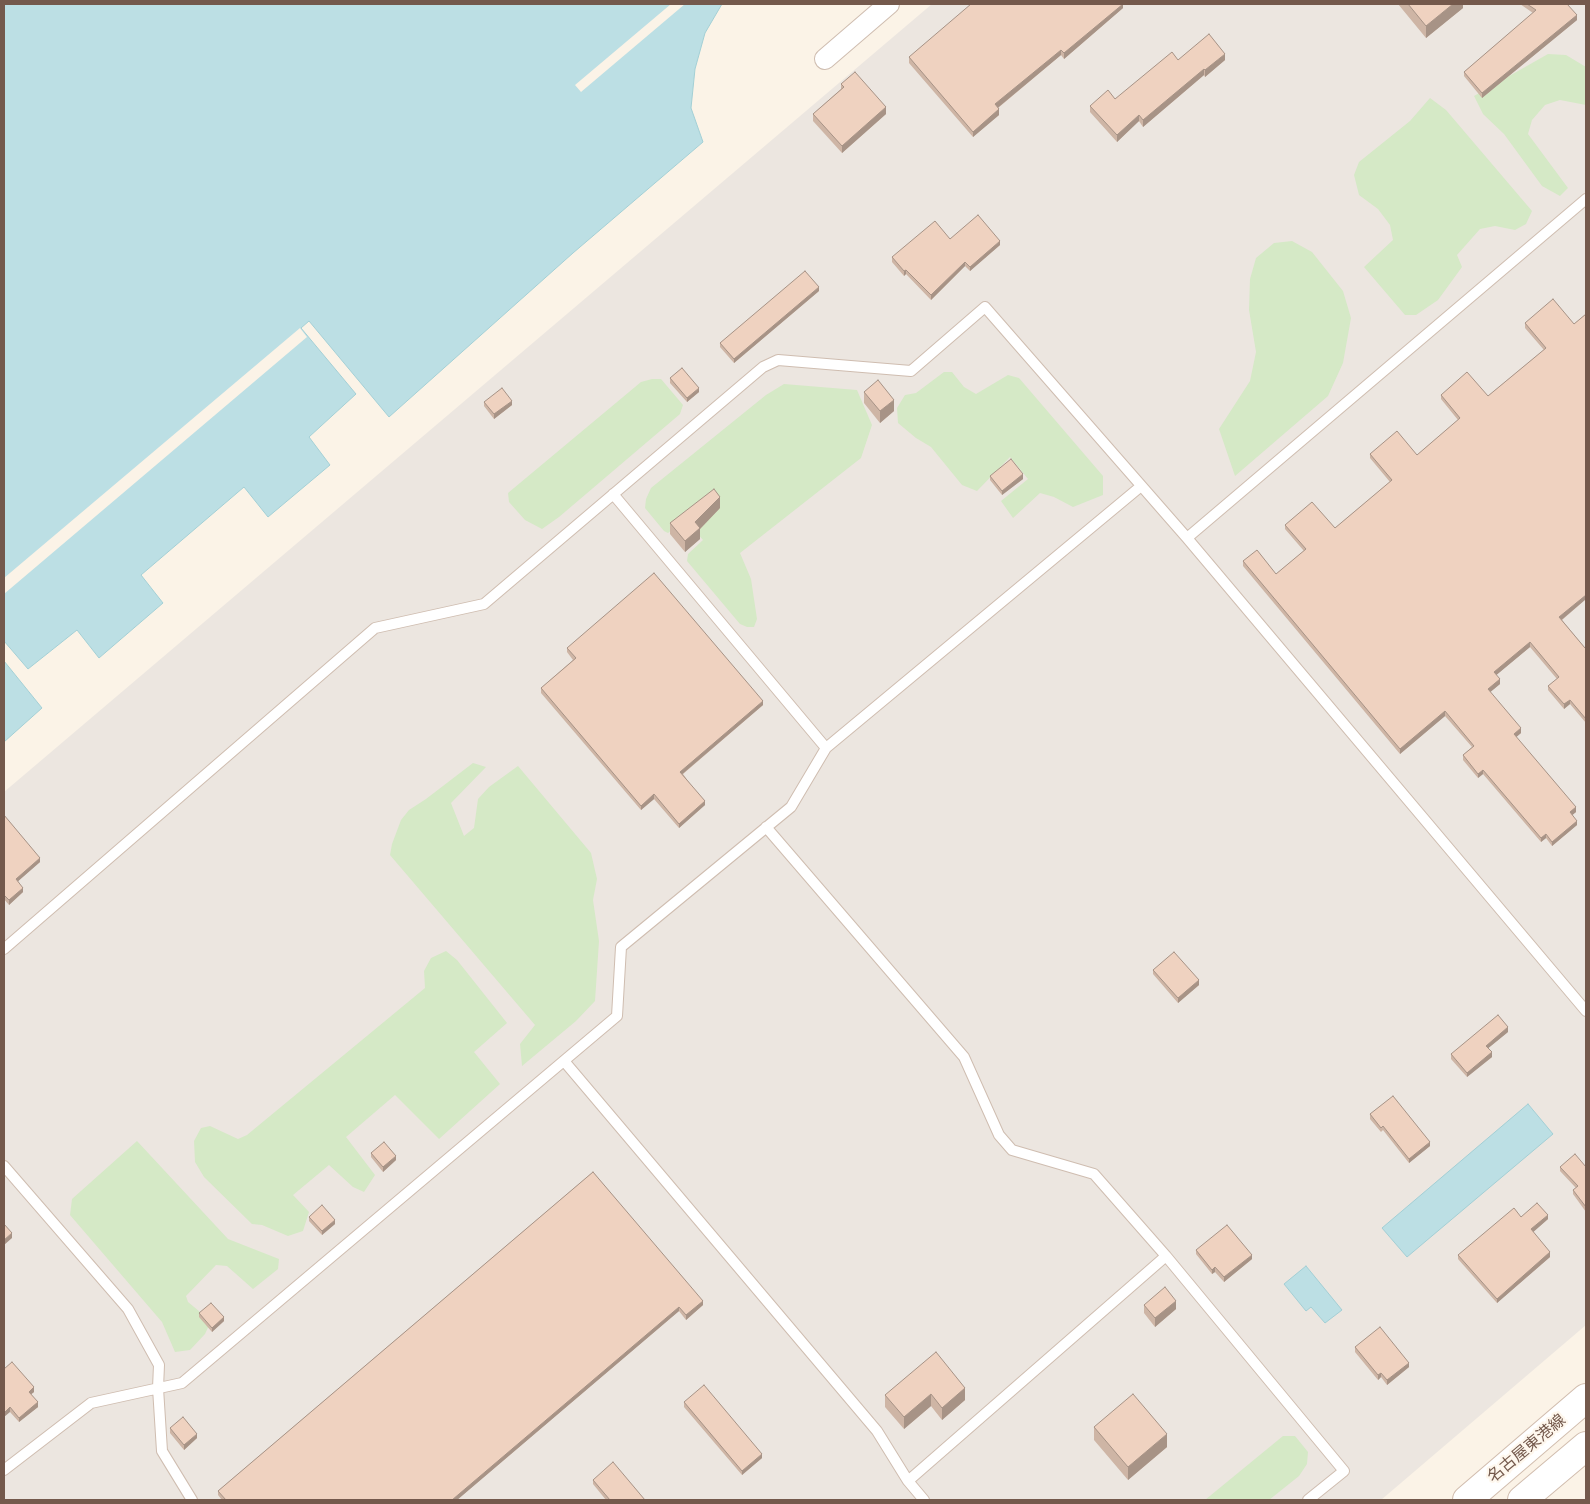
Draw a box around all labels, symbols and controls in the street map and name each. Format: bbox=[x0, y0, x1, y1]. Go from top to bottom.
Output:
street label: 名古屋東港線 bbox=[1484, 1411, 1570, 1487]

